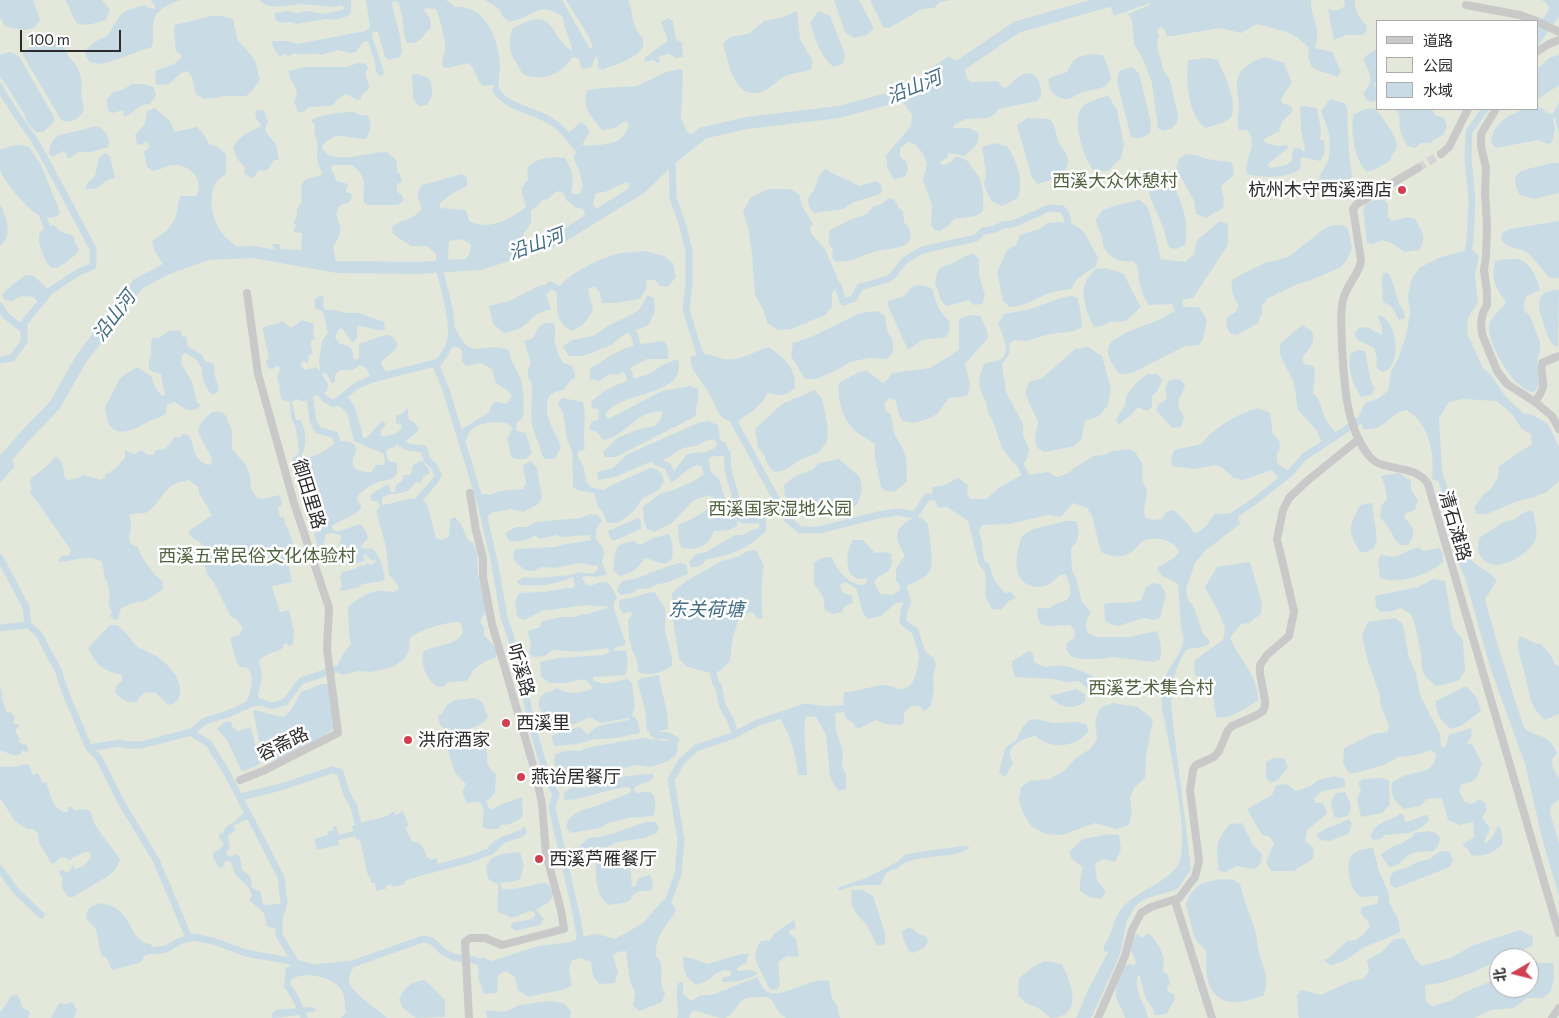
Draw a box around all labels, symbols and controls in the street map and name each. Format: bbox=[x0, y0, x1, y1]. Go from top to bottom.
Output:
scale bar bbox=[22, 20, 124, 52]
legend bbox=[1376, 20, 1539, 110]
text: 100 m bbox=[28, 30, 70, 48]
text: 道路 bbox=[1423, 31, 1453, 49]
text: 公园 bbox=[1423, 56, 1453, 74]
water label: 沿山河 bbox=[883, 66, 945, 108]
text: 水域 bbox=[1423, 81, 1453, 99]
park label: 西溪大众休憩村 bbox=[1052, 170, 1178, 192]
place label: 杭州木守西溪酒店 bbox=[1248, 179, 1392, 201]
marker: 杭州木守西溪酒店 bbox=[1396, 184, 1408, 196]
water label: 沿山河 bbox=[505, 224, 567, 264]
water label: 沿山河 bbox=[88, 286, 140, 346]
street label: 御田里路 bbox=[288, 456, 330, 532]
street label: 清石滩路 bbox=[1435, 488, 1475, 564]
park label: 西溪国家湿地公园 bbox=[708, 498, 852, 520]
park label: 西溪五常民俗文化体验村 bbox=[158, 545, 356, 567]
water label: 东关荷塘 bbox=[668, 599, 744, 621]
street label: 听溪路 bbox=[503, 641, 539, 699]
park label: 西溪艺术集合村 bbox=[1088, 677, 1214, 699]
place label: 西溪里 bbox=[516, 712, 570, 734]
marker: 西溪里 bbox=[500, 717, 512, 729]
street label: 容斋路 bbox=[254, 722, 312, 766]
place label: 洪府酒家 bbox=[418, 729, 490, 751]
marker: 洪府酒家 bbox=[402, 734, 414, 746]
place label: 燕诒居餐厅 bbox=[531, 766, 621, 788]
marker: 燕诒居餐厅 bbox=[515, 771, 527, 783]
place label: 西溪芦雁餐厅 bbox=[549, 848, 657, 870]
marker: 西溪芦雁餐厅 bbox=[533, 853, 545, 865]
north arrow bbox=[1489, 948, 1539, 998]
text: 北 bbox=[1490, 967, 1509, 983]

